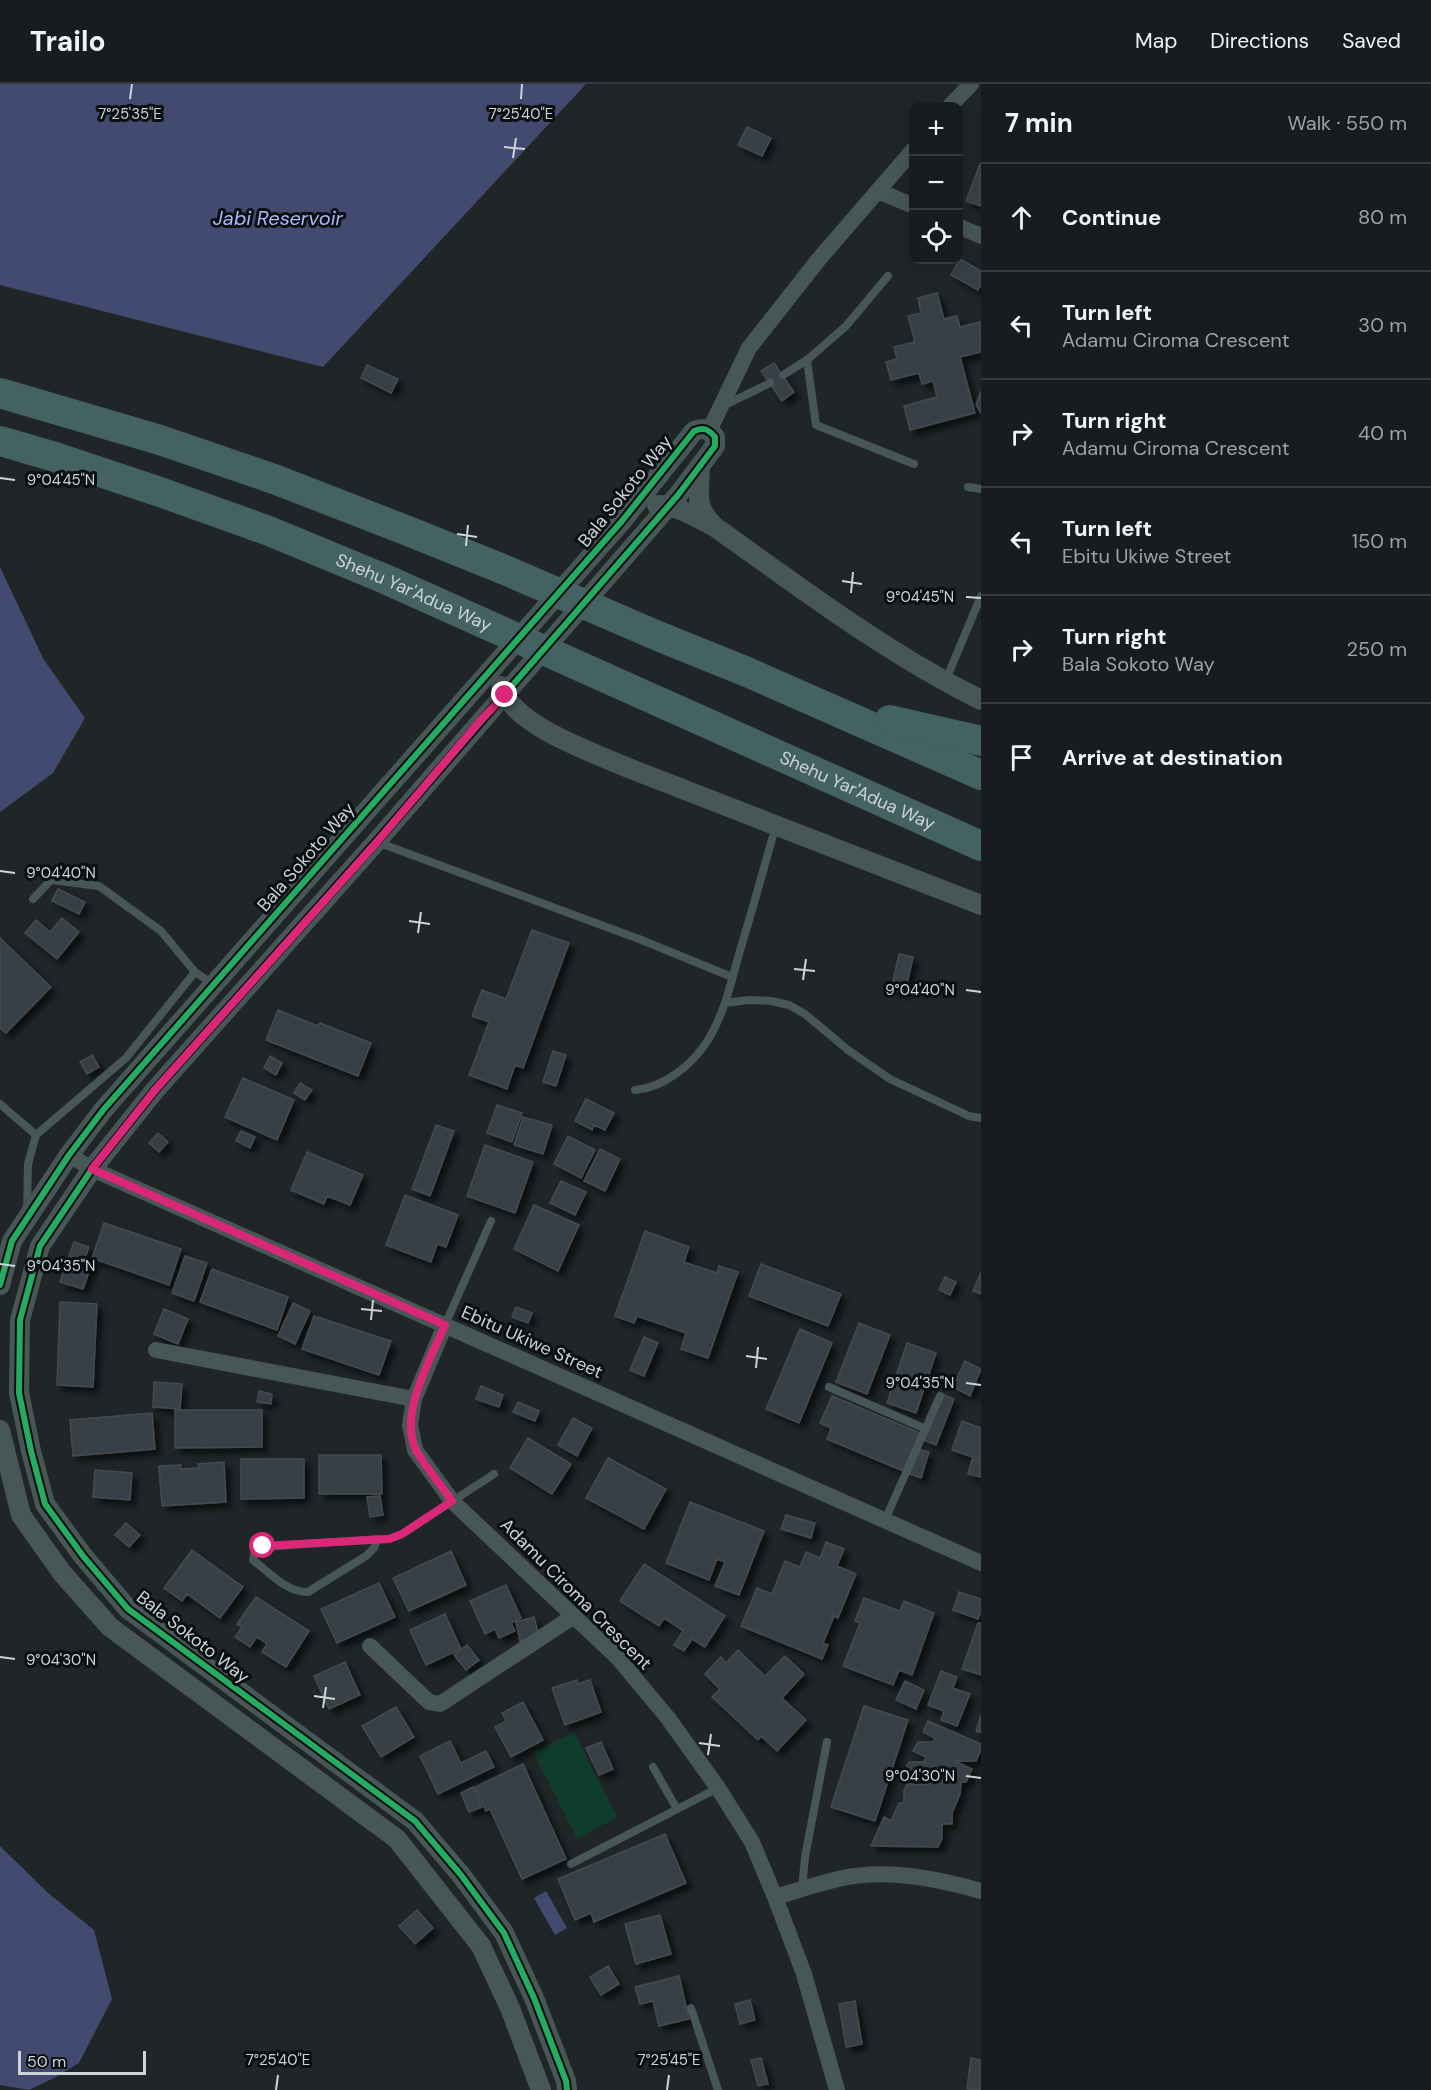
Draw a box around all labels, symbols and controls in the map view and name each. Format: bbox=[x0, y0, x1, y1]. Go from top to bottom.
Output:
text: Trailo bbox=[30, 23, 106, 60]
text: Map bbox=[1135, 27, 1177, 55]
text: Directions bbox=[1210, 27, 1309, 55]
text: Saved bbox=[1342, 27, 1401, 55]
map controls bbox=[909, 102, 963, 264]
button: + bbox=[909, 102, 963, 156]
text: 7°25'35"E bbox=[98, 104, 162, 124]
text: 7°25'40"E bbox=[489, 104, 553, 124]
text: 7 min bbox=[1005, 106, 1073, 140]
text: Walk · 550 m bbox=[1287, 110, 1407, 136]
button: − bbox=[909, 156, 963, 210]
icon: ahead bbox=[1005, 201, 1038, 234]
text: Continue bbox=[1062, 203, 1161, 232]
text: 80 m bbox=[1358, 204, 1407, 230]
water label: Jabi Reservoir bbox=[213, 205, 343, 231]
button: locate bbox=[909, 210, 963, 264]
text: Turn left bbox=[1062, 298, 1152, 327]
icon: left bbox=[1005, 309, 1038, 342]
text: 30 m bbox=[1358, 312, 1407, 338]
text: Adamu Ciroma Crescent bbox=[1062, 327, 1290, 353]
text: Turn right bbox=[1062, 406, 1167, 435]
icon: right bbox=[1005, 417, 1038, 450]
text: 40 m bbox=[1358, 420, 1407, 446]
street label: Bala Sokoto Way bbox=[572, 430, 678, 552]
text: Adamu Ciroma Crescent bbox=[1062, 435, 1290, 461]
text: 9°04'45"N bbox=[27, 470, 95, 490]
text: Turn left bbox=[1062, 514, 1152, 543]
icon: left bbox=[1005, 525, 1038, 558]
text: 150 m bbox=[1352, 528, 1407, 554]
text: Ebitu Ukiwe Street bbox=[1062, 543, 1231, 569]
street label: Shehu Yar'Adua Way bbox=[332, 548, 495, 637]
text: 9°04'45"N bbox=[886, 587, 954, 607]
text: Turn right bbox=[1062, 622, 1167, 651]
icon: right bbox=[1005, 633, 1038, 666]
text: 250 m bbox=[1346, 636, 1407, 662]
text: Bala Sokoto Way bbox=[1062, 651, 1215, 677]
route end bbox=[491, 681, 517, 707]
icon: arrive bbox=[1005, 741, 1038, 774]
text: Arrive at destination bbox=[1062, 743, 1283, 772]
street label: Shehu Yar'Adua Way bbox=[776, 745, 939, 836]
street label: Bala Sokoto Way bbox=[252, 797, 360, 917]
text: 9°04'40"N bbox=[26, 863, 96, 883]
text: 9°04'40"N bbox=[885, 980, 955, 1000]
text: 9°04'35"N bbox=[27, 1256, 95, 1276]
street label: Ebitu Ukiwe Street bbox=[457, 1300, 607, 1384]
text: 9°04'35"N bbox=[886, 1373, 954, 1393]
street label: Adamu Ciroma Crescent bbox=[495, 1513, 657, 1675]
route start bbox=[249, 1532, 275, 1558]
street label: Bala Sokoto Way bbox=[131, 1585, 255, 1689]
text: 9°04'30"N bbox=[26, 1650, 96, 1670]
text: 9°04'30"N bbox=[885, 1766, 955, 1786]
scale bar bbox=[18, 2048, 146, 2076]
text: 7°25'40"E bbox=[246, 2050, 310, 2070]
text: 7°25'45"E bbox=[637, 2050, 701, 2070]
text: 50 m bbox=[27, 2051, 66, 2072]

